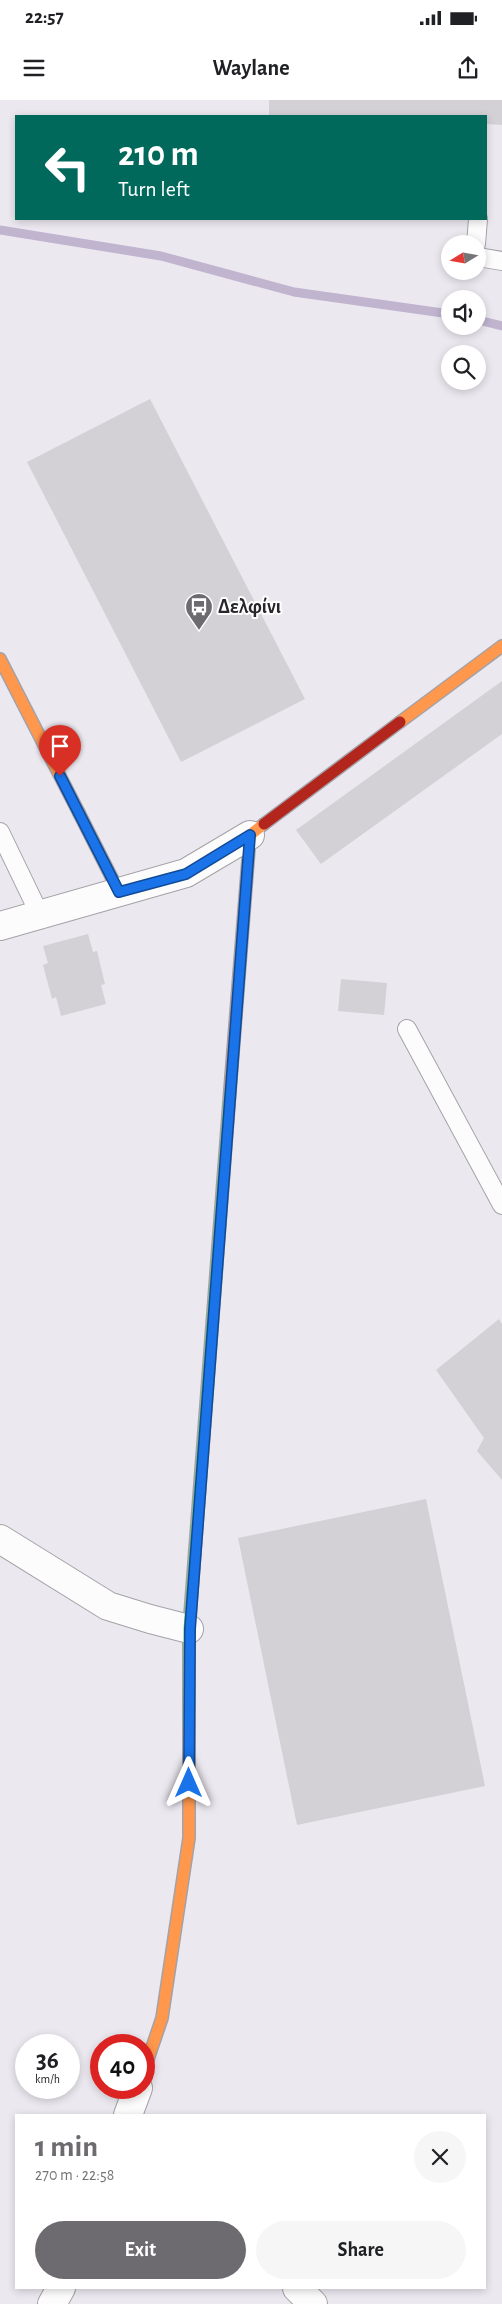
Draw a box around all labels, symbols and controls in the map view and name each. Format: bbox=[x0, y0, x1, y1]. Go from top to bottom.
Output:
text: 22:57 bbox=[25, 8, 64, 27]
icon: menu bbox=[20, 54, 48, 82]
icon: share bbox=[454, 54, 482, 82]
text: Waylane bbox=[212, 57, 290, 79]
icon: left bbox=[35, 135, 100, 200]
text: 210 m bbox=[118, 137, 199, 172]
text: Turn left bbox=[118, 178, 190, 200]
north arrow bbox=[441, 235, 486, 280]
map controls bbox=[441, 235, 486, 390]
button: sound bbox=[441, 290, 486, 335]
button: search bbox=[441, 345, 486, 390]
bus stop icon: Δελφίνι bbox=[184, 592, 214, 631]
place label: Δελφίνι bbox=[218, 597, 281, 617]
pin bbox=[39, 725, 81, 776]
icon: arrive bbox=[46, 732, 74, 760]
position arrow bbox=[162, 1756, 214, 1808]
speed limit sign: 40 bbox=[90, 2034, 155, 2099]
text: 36 bbox=[36, 2048, 59, 2073]
text: km/h bbox=[35, 2073, 60, 2085]
button: close bbox=[414, 2131, 466, 2183]
text: 1 min bbox=[35, 2132, 98, 2162]
text: 270 m · 22:58 bbox=[35, 2167, 114, 2183]
button: Exit bbox=[35, 2221, 246, 2279]
button: Share bbox=[256, 2221, 466, 2279]

